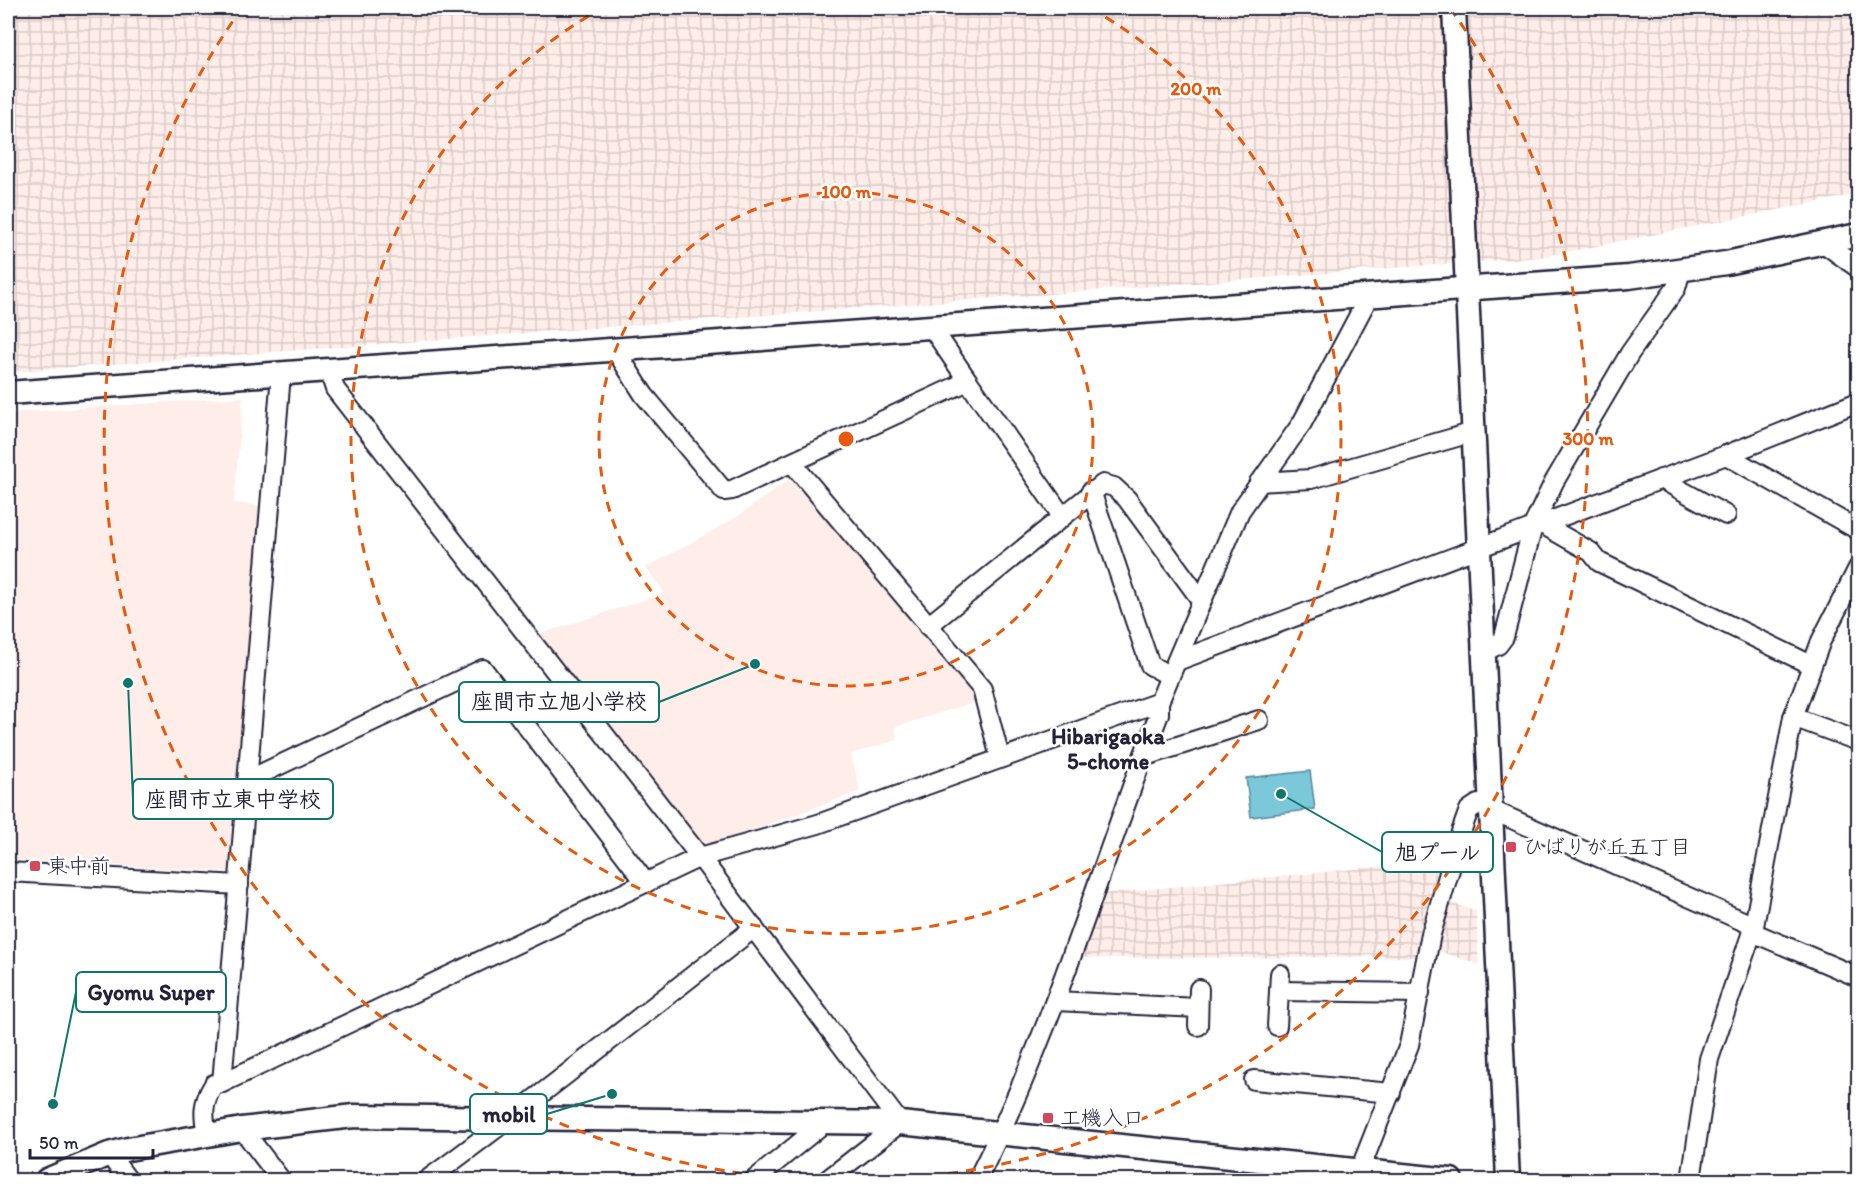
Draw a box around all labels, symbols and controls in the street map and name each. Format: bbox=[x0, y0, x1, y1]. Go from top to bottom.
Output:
text: 200 m bbox=[1171, 78, 1222, 100]
text: 100 m bbox=[821, 181, 872, 203]
text: 300 m bbox=[1562, 428, 1614, 450]
centre of rings bbox=[836, 429, 856, 449]
callout: 座間市立旭小学校 bbox=[459, 682, 659, 722]
text: 座間市立旭小学校 bbox=[471, 688, 647, 715]
district label: Hibarigaoka 5-chome bbox=[1051, 723, 1165, 775]
callout: 座間市立東中学校 bbox=[133, 779, 333, 819]
text: 座間市立東中学校 bbox=[145, 786, 321, 813]
callout: 旭プール bbox=[1382, 832, 1493, 872]
place label: ひばりが丘五丁目 bbox=[1523, 834, 1691, 859]
text: 旭プール bbox=[1395, 839, 1481, 866]
marker: ひばりが丘五丁目 bbox=[1504, 840, 1518, 854]
place label: 東中前 bbox=[47, 853, 110, 878]
marker: 東中前 bbox=[28, 859, 42, 873]
callout: Gyomu Super bbox=[76, 972, 226, 1012]
text: Gyomu Super bbox=[88, 979, 216, 1006]
callout: mobil bbox=[470, 1094, 547, 1134]
text: mobil bbox=[482, 1101, 536, 1128]
place label: 工機入口 bbox=[1060, 1105, 1144, 1130]
marker: 工機入口 bbox=[1041, 1111, 1055, 1125]
scale bar bbox=[30, 1122, 153, 1160]
text: 50 m bbox=[39, 1132, 79, 1154]

